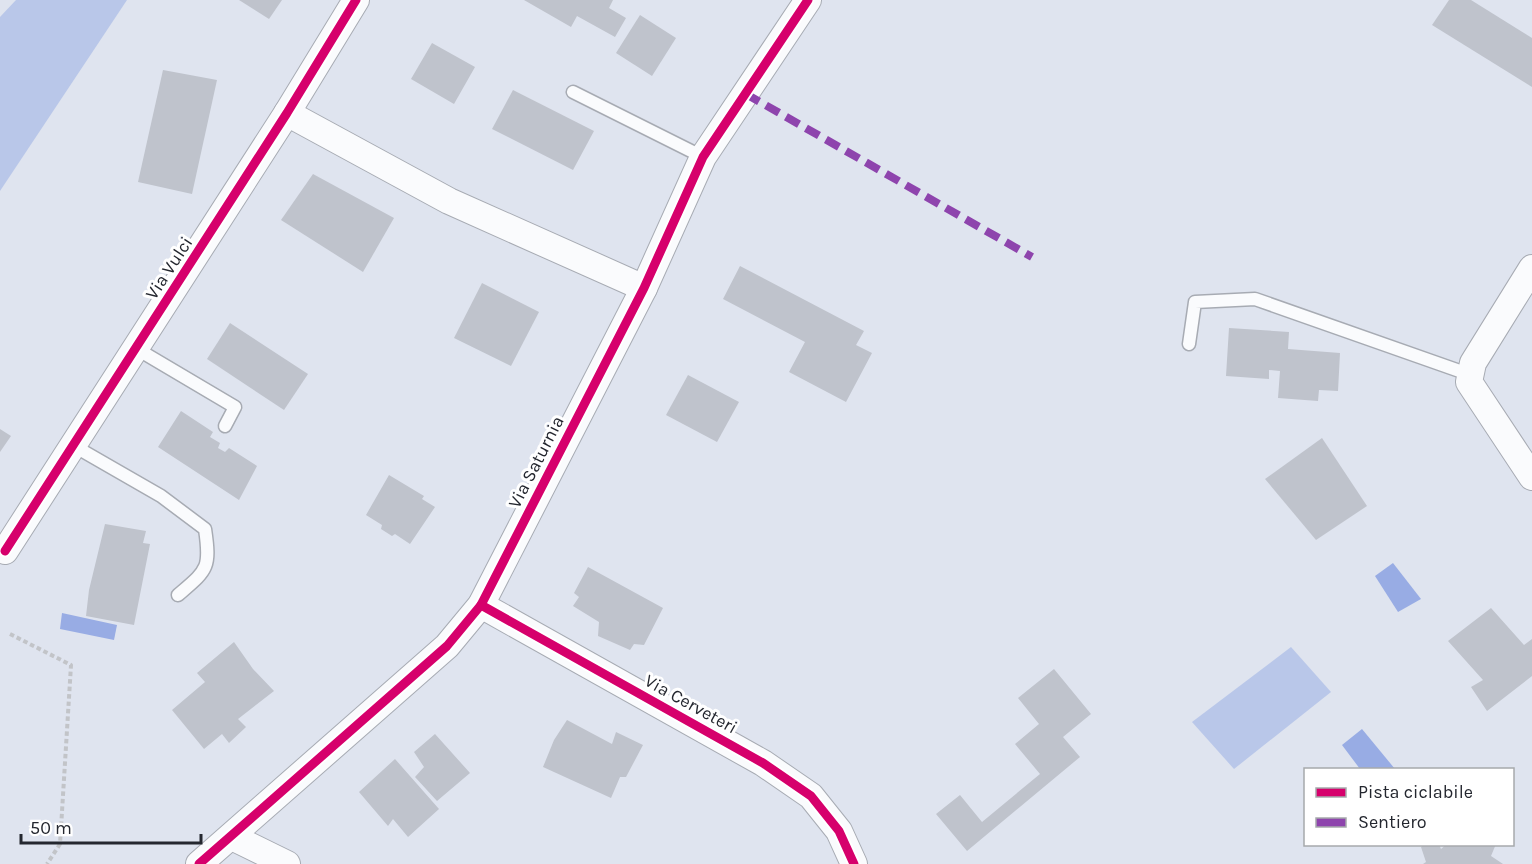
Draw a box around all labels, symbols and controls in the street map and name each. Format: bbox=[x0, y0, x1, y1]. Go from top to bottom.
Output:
street label: Via Vulci bbox=[141, 232, 197, 304]
street label: Via Saturnia bbox=[503, 412, 569, 512]
street label: Via Cerveteri bbox=[641, 669, 741, 739]
legend bbox=[1304, 768, 1514, 846]
text: Pista ciclabile bbox=[1358, 781, 1473, 803]
scale bar bbox=[21, 807, 201, 845]
text: Sentiero bbox=[1358, 811, 1427, 833]
text: 50 m bbox=[30, 817, 72, 839]

